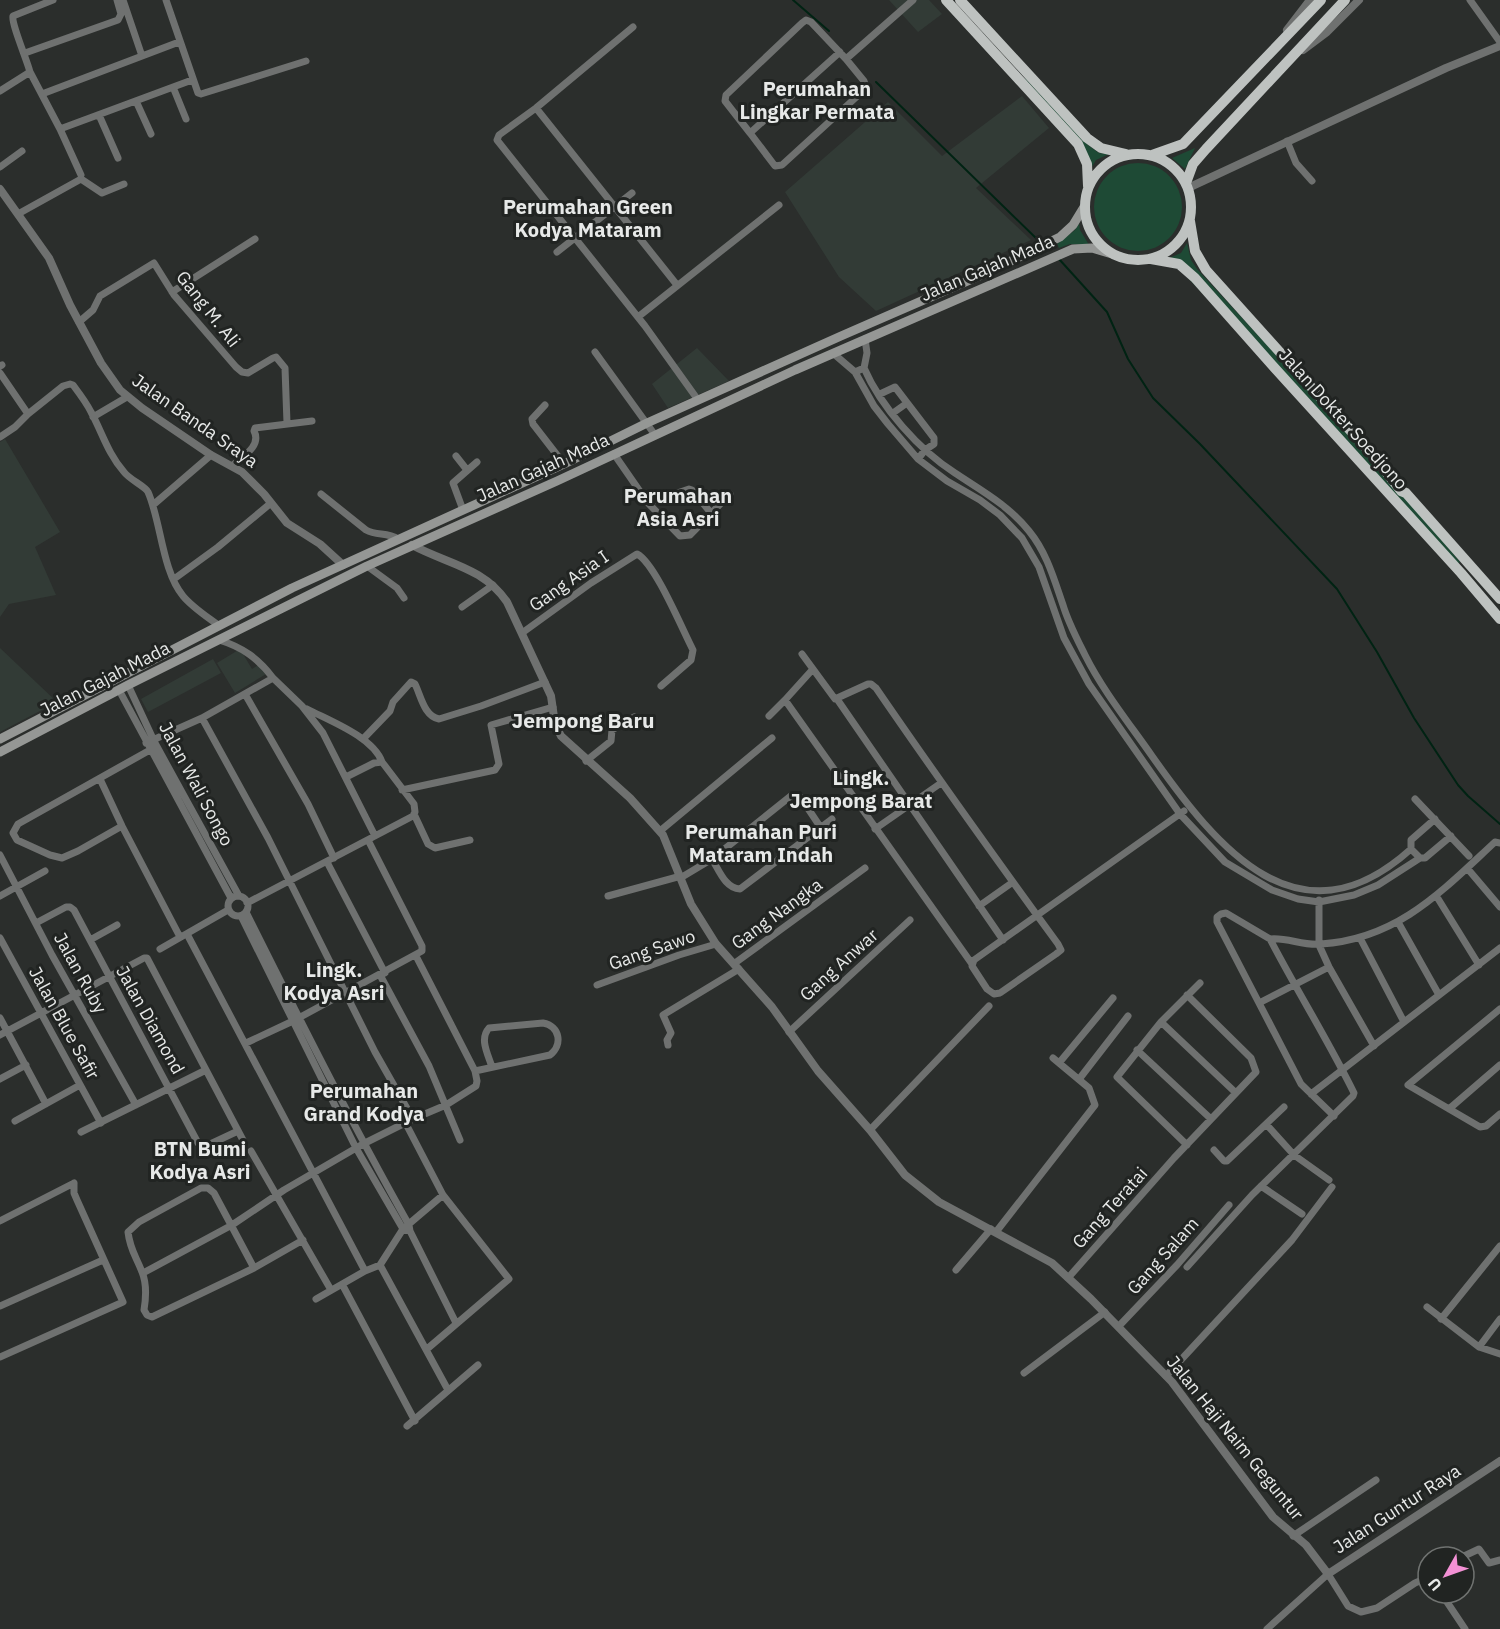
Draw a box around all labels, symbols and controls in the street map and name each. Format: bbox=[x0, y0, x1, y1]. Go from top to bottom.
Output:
district label: Perumahan Lingkar Permata bbox=[739, 75, 895, 125]
district label: Perumahan Green Kodya Mataram bbox=[503, 193, 673, 243]
street label: Jalan Gajah Mada bbox=[917, 229, 1057, 306]
street label: Gang M. Ali bbox=[171, 266, 245, 352]
street label: Jalan Dokter Soedjono bbox=[1274, 343, 1413, 494]
street label: Jalan Banda Sraya bbox=[128, 369, 263, 473]
street label: Jalan Gajah Mada bbox=[473, 428, 613, 507]
district label: Perumahan Asia Asri bbox=[624, 482, 732, 532]
street label: Gang Asia I bbox=[524, 545, 613, 616]
street label: Jalan Gajah Mada bbox=[36, 636, 174, 721]
district label: Jempong Baru bbox=[512, 706, 654, 734]
street label: Jalan Wali Songo bbox=[154, 718, 239, 850]
district label: Lingk. Jempong Barat bbox=[790, 764, 932, 814]
district label: Perumahan Puri Mataram Indah bbox=[685, 818, 837, 868]
street label: Gang Nangka bbox=[727, 873, 827, 954]
street label: Gang Anwar bbox=[795, 923, 883, 1006]
street label: Gang Sawo bbox=[606, 924, 698, 975]
street label: Jalan Ruby bbox=[49, 928, 112, 1017]
district label: Lingk. Kodya Asri bbox=[284, 956, 384, 1006]
street label: Jalan Blue Safir bbox=[24, 962, 105, 1084]
street label: Jalan Diamond bbox=[111, 962, 190, 1078]
district label: Perumahan Grand Kodya bbox=[304, 1077, 425, 1127]
district label: BTN Bumi Kodya Asri bbox=[150, 1135, 250, 1185]
street label: Gang Teratai bbox=[1067, 1162, 1152, 1253]
street label: Gang Salam bbox=[1122, 1212, 1203, 1299]
street label: Jalan Haji Naim Geguntur bbox=[1162, 1351, 1309, 1525]
street label: Jalan Guntur Raya bbox=[1329, 1459, 1465, 1558]
north arrow bbox=[1416, 1545, 1476, 1605]
text: U bbox=[1423, 1574, 1446, 1595]

